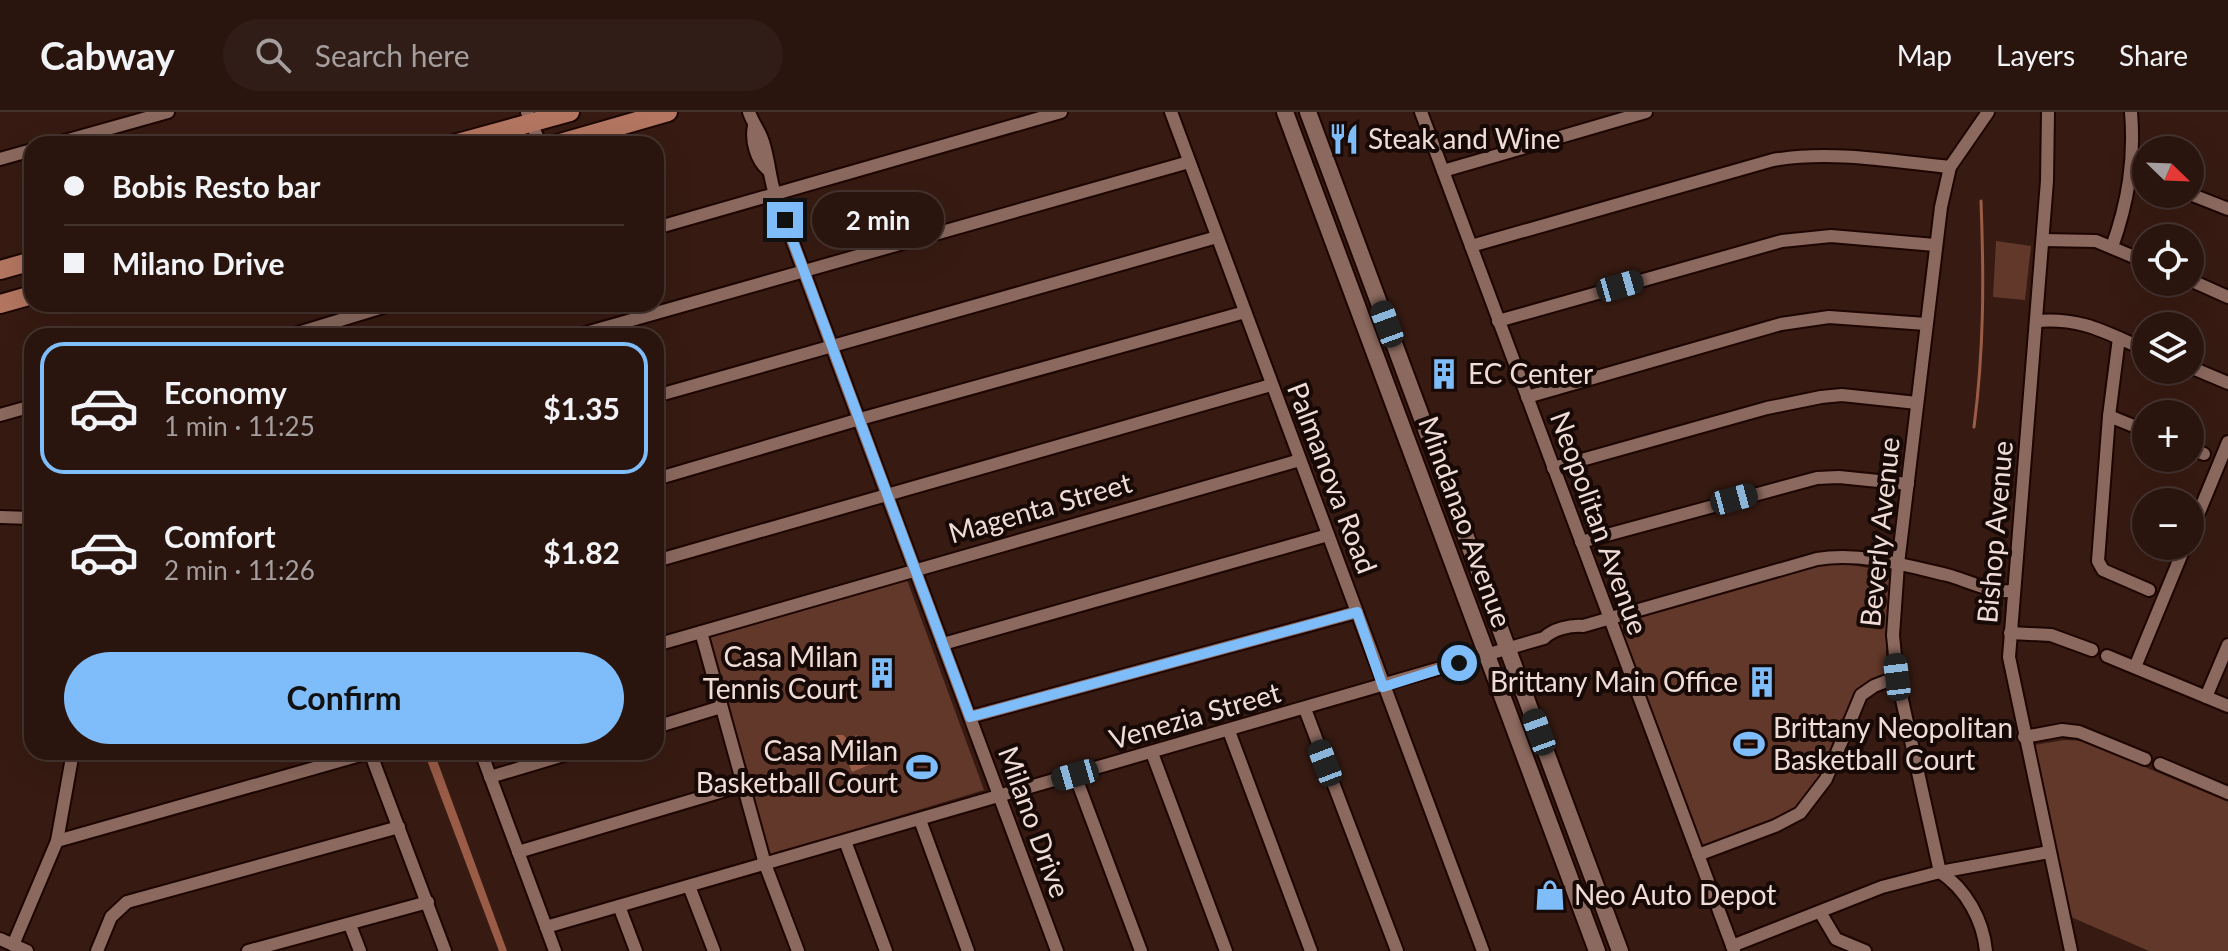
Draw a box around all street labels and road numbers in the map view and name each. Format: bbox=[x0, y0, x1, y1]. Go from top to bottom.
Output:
street label: Palmanova Road bbox=[1281, 377, 1385, 578]
street label: Neopolitan Avenue bbox=[1544, 406, 1656, 639]
street label: Mindanao Avenue bbox=[1412, 412, 1520, 632]
street label: Beverly Avenue bbox=[1852, 435, 1906, 628]
street label: Bishop Avenue bbox=[1969, 439, 2019, 624]
street label: Magenta Street bbox=[944, 465, 1135, 549]
street label: Venezia Street bbox=[1105, 674, 1284, 756]
street label: Milano Drive bbox=[992, 741, 1078, 902]

